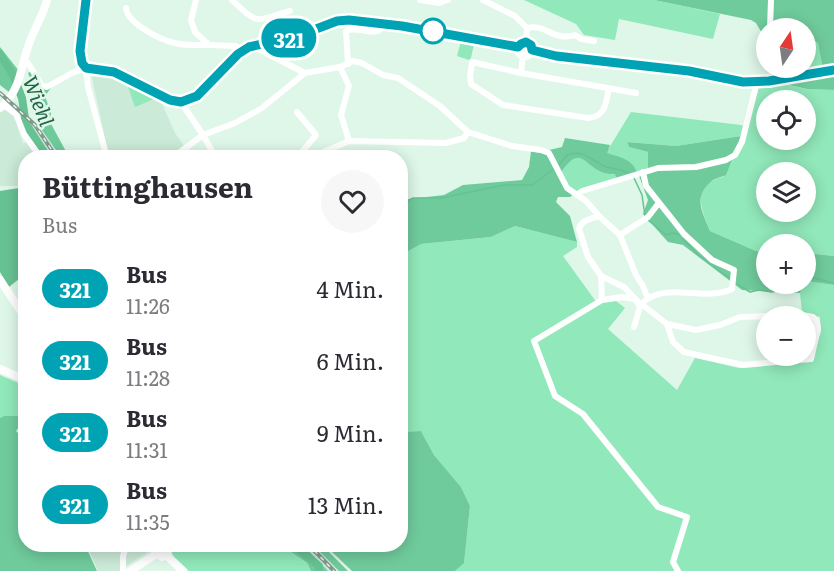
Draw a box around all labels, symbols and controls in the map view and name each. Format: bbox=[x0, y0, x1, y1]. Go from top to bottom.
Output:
line badge: 321 bbox=[254, 18, 324, 57]
unlabelled marker bbox=[420, 18, 446, 44]
north arrow bbox=[756, 18, 816, 78]
map controls bbox=[756, 18, 816, 366]
text: 321 bbox=[273, 23, 305, 54]
water label: Wiehl bbox=[17, 71, 63, 130]
button: locate bbox=[756, 90, 816, 150]
button: layers bbox=[756, 162, 816, 222]
text: Büttinghausen bbox=[42, 165, 253, 207]
button: heart bbox=[321, 170, 384, 233]
text: Bus bbox=[42, 209, 77, 239]
button: + bbox=[756, 234, 816, 294]
text: Bus bbox=[126, 257, 167, 290]
text: 4 Min. bbox=[316, 272, 384, 305]
text: 321 bbox=[59, 273, 91, 304]
text: 11:26 bbox=[126, 290, 170, 320]
button: − bbox=[756, 306, 816, 366]
text: Bus bbox=[126, 329, 167, 362]
text: 6 Min. bbox=[317, 344, 384, 377]
text: 321 bbox=[59, 345, 91, 376]
text: 11:28 bbox=[126, 362, 170, 392]
text: Bus bbox=[126, 401, 167, 434]
text: 9 Min. bbox=[317, 416, 384, 449]
text: 321 bbox=[59, 417, 91, 448]
text: 11:31 bbox=[126, 434, 168, 464]
text: Bus bbox=[126, 473, 167, 506]
text: 13 Min. bbox=[308, 488, 384, 521]
text: 321 bbox=[59, 489, 91, 520]
text: 11:35 bbox=[126, 506, 170, 536]

